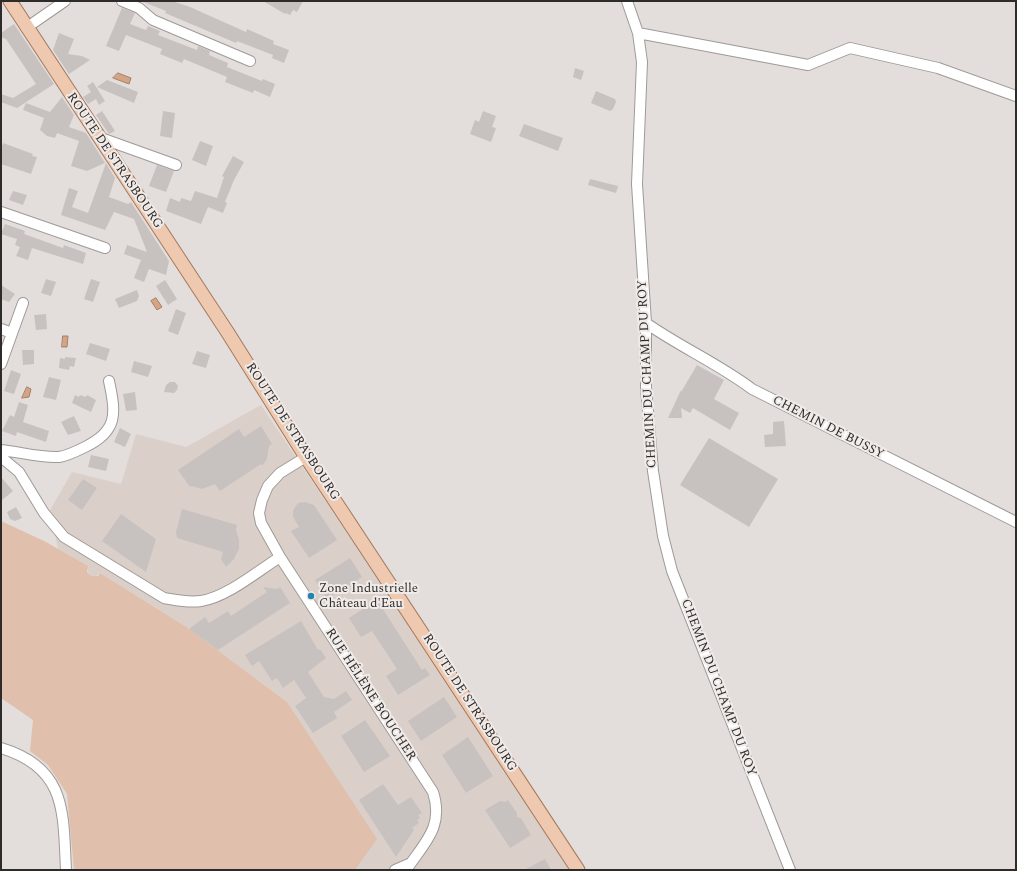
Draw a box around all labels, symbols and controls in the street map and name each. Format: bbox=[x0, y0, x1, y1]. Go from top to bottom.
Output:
street label: ROUTE DE STRASBOURG bbox=[63, 90, 165, 232]
street label: CHEMIN DU CHAMP DU ROY bbox=[635, 279, 661, 469]
street label: ROUTE DE STRASBOURG bbox=[242, 360, 342, 504]
street label: CHEMIN DE BUSSY bbox=[770, 393, 886, 463]
place label: Zone Industrielle Château d'Eau bbox=[319, 581, 418, 612]
marker: Zone Industrielle Château d'Eau bbox=[306, 591, 316, 601]
street label: CHEMIN DU CHAMP DU ROY bbox=[677, 597, 759, 779]
street label: RUE HÉLÈNE BOUCHER bbox=[321, 626, 419, 764]
street label: ROUTE DE STRASBOURG bbox=[419, 631, 519, 775]

